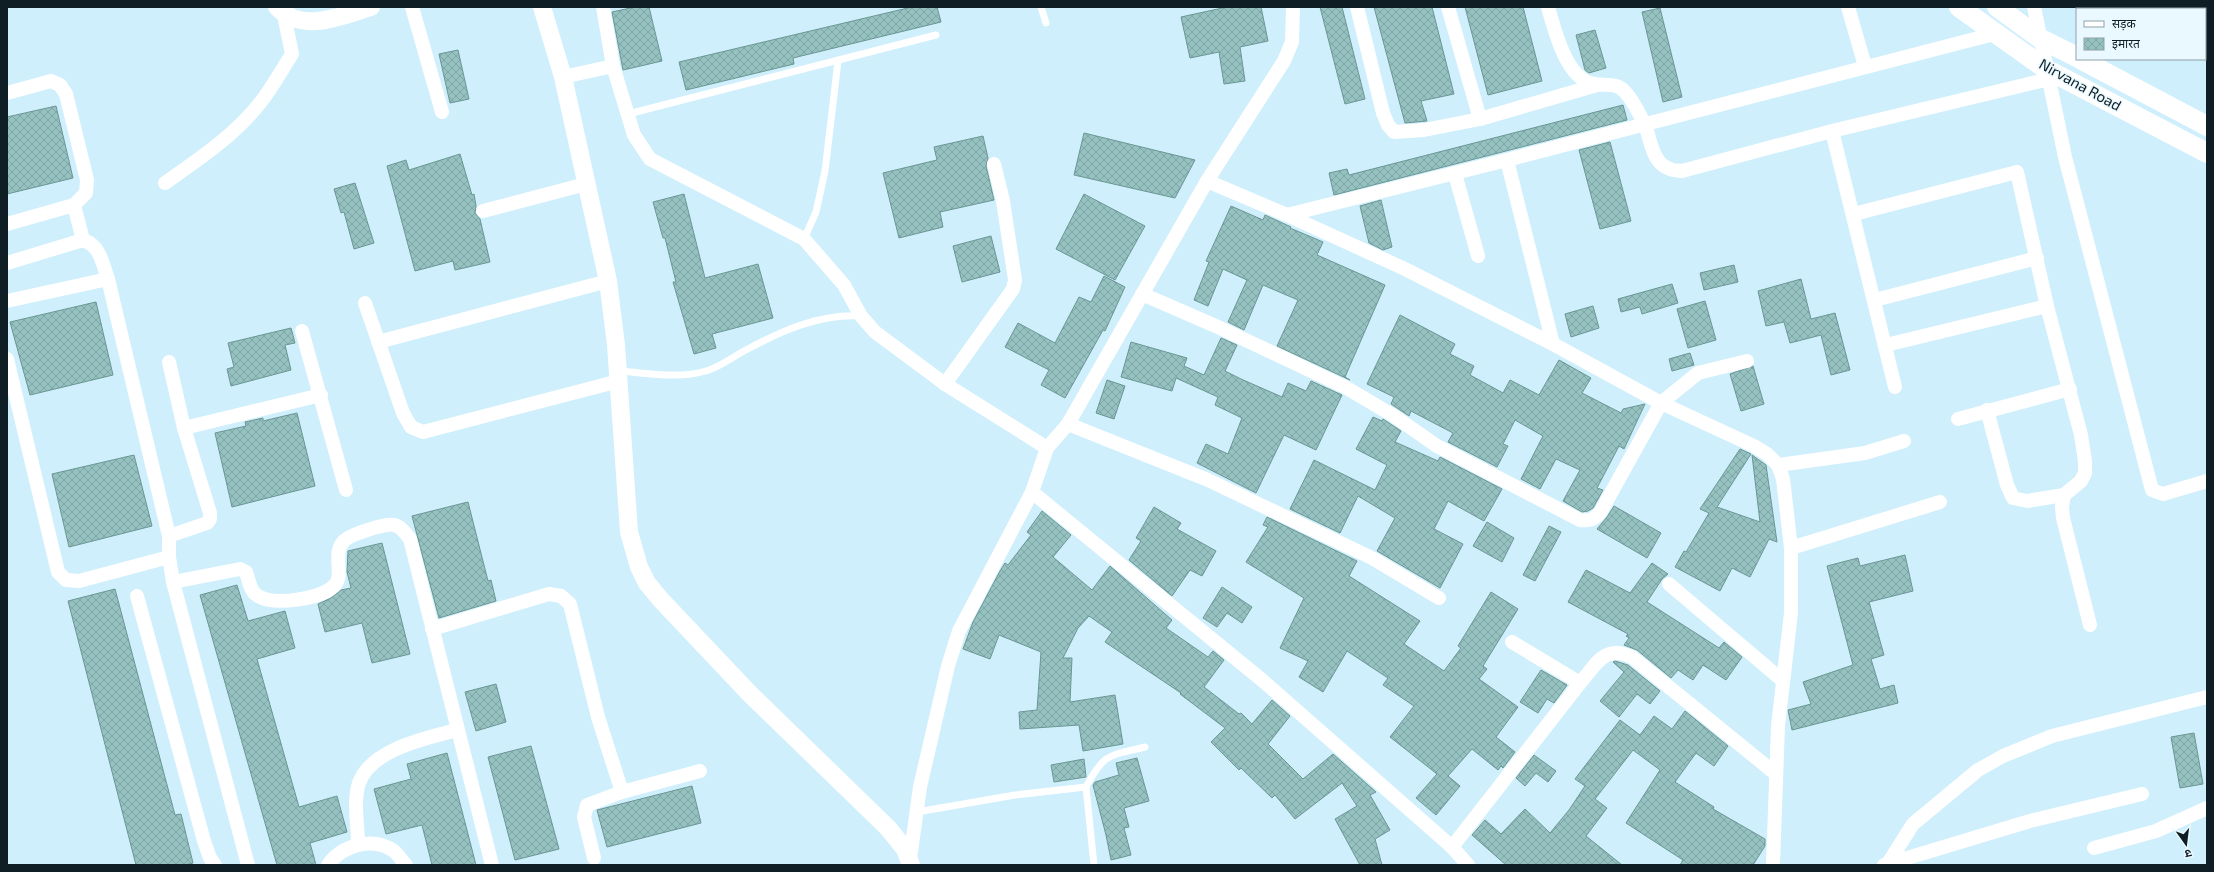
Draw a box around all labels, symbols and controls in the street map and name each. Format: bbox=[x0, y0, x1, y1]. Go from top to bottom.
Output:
legend bbox=[2076, 8, 2206, 60]
text: सड़क bbox=[2112, 16, 2137, 31]
text: इमारत bbox=[2112, 36, 2141, 51]
street label: Nirvana Road bbox=[2036, 54, 2125, 114]
north arrow bbox=[2166, 824, 2206, 864]
text: उ bbox=[2183, 847, 2193, 861]

